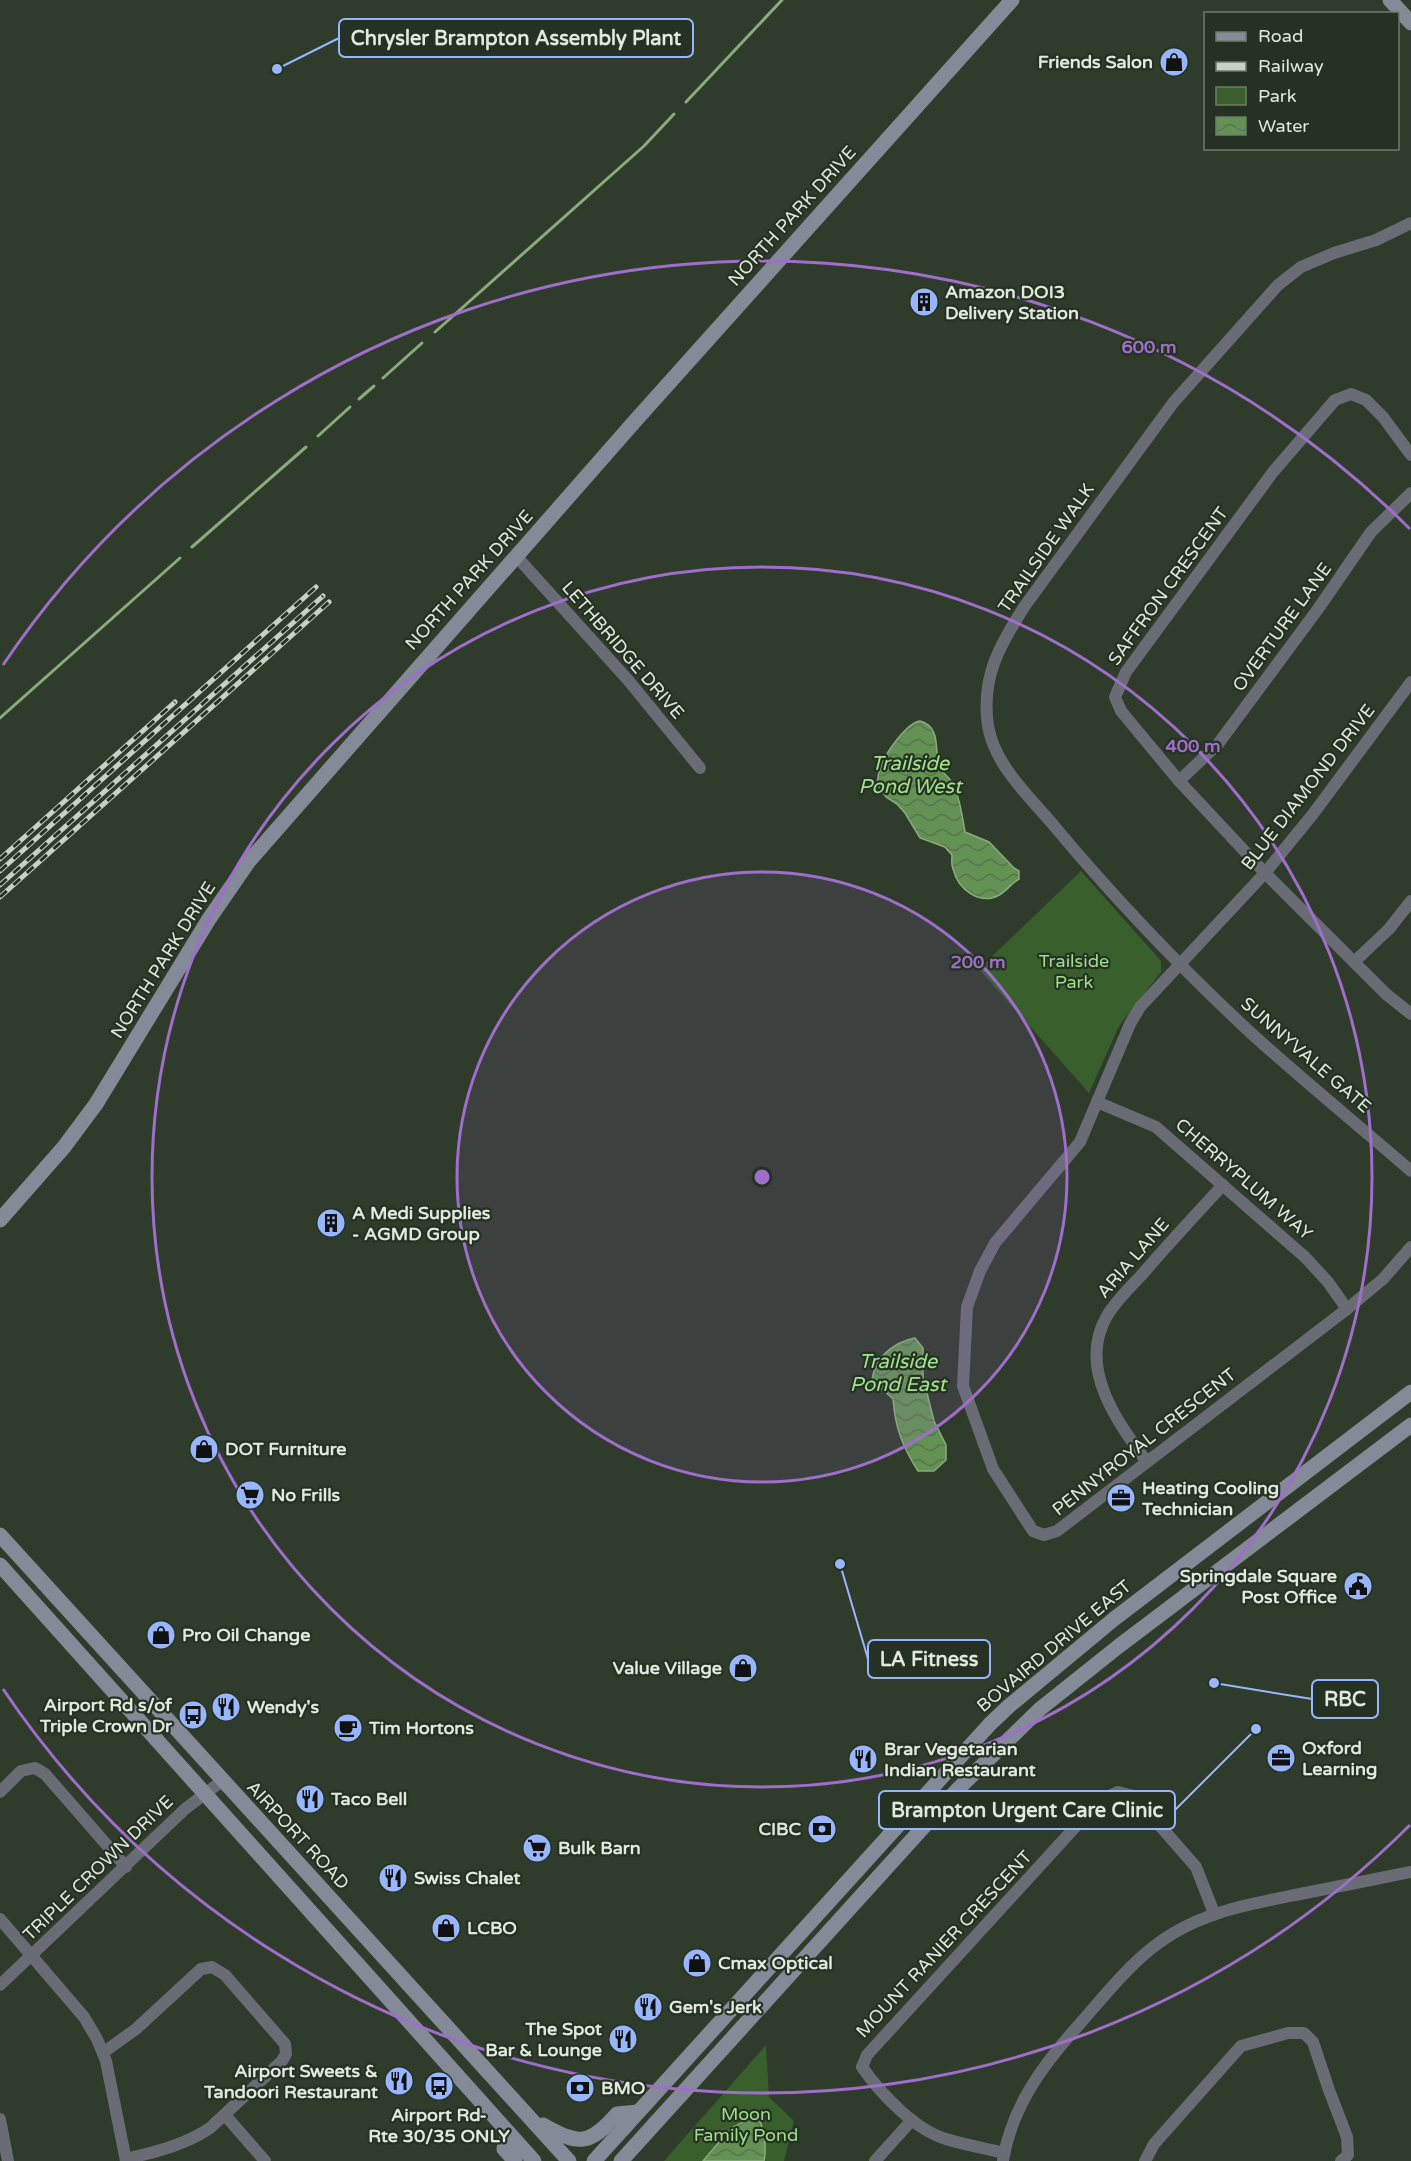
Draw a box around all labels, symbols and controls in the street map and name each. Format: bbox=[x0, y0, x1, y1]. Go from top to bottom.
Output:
legend bbox=[1204, 12, 1399, 150]
callout: Chrysler Brampton Assembly Plant bbox=[339, 19, 693, 57]
text: Road bbox=[1258, 25, 1303, 47]
text: Chrysler Brampton Assembly Plant bbox=[351, 27, 681, 51]
shop icon: Friends Salon bbox=[1158, 46, 1190, 78]
place label: Friends Salon bbox=[1038, 51, 1153, 73]
text: Railway bbox=[1258, 55, 1324, 77]
text: Park bbox=[1258, 85, 1297, 107]
text: Water bbox=[1258, 115, 1309, 137]
street label: NORTH PARK DRIVE bbox=[723, 141, 861, 291]
place label: Amazon DOI3 Delivery Station bbox=[945, 281, 1079, 324]
building icon: Amazon DOI3 Delivery Station bbox=[908, 286, 940, 318]
text: 600 m bbox=[1121, 336, 1177, 358]
street label: TRAILSIDE WALK bbox=[993, 479, 1099, 617]
street label: SAFFRON CRESCENT bbox=[1103, 503, 1233, 669]
street label: NORTH PARK DRIVE bbox=[400, 505, 538, 655]
street label: OVERTURE LANE bbox=[1228, 558, 1336, 696]
street label: LETHBRIDGE DRIVE bbox=[557, 577, 689, 723]
street label: BLUE DIAMOND DRIVE bbox=[1236, 700, 1380, 874]
text: 400 m bbox=[1165, 735, 1221, 757]
water label: Trailside Pond West bbox=[858, 752, 964, 799]
street label: NORTH PARK DRIVE bbox=[106, 877, 220, 1043]
park label: Trailside Park bbox=[1039, 950, 1109, 993]
text: 200 m bbox=[950, 951, 1006, 973]
street label: SUNNYVALE GATE bbox=[1236, 992, 1376, 1118]
street label: CHERRYPLUM WAY bbox=[1171, 1113, 1317, 1245]
centre of rings bbox=[752, 1167, 772, 1187]
place label: A Medi Supplies - AGMD Group bbox=[352, 1202, 491, 1245]
building icon: A Medi Supplies - AGMD Group bbox=[315, 1207, 347, 1239]
street label: ARIA LANE bbox=[1092, 1213, 1174, 1303]
water label: Trailside Pond East bbox=[850, 1350, 949, 1397]
street label: PENNYROYAL CRESCENT bbox=[1048, 1363, 1240, 1521]
shop icon: DOT Furniture bbox=[188, 1433, 220, 1465]
place label: DOT Furniture bbox=[225, 1438, 347, 1460]
place label: Heating Cooling Technician bbox=[1141, 1477, 1279, 1520]
supermarket icon: No Frills bbox=[234, 1479, 266, 1511]
office icon: Heating Cooling Technician bbox=[1105, 1482, 1137, 1514]
place label: No Frills bbox=[271, 1484, 341, 1506]
place label: Springdale Square Post Office bbox=[1180, 1565, 1337, 1608]
public building icon: Springdale Square Post Office bbox=[1342, 1570, 1374, 1602]
street label: BOVAIRD DRIVE EAST bbox=[972, 1575, 1136, 1717]
shop icon: Pro Oil Change bbox=[145, 1619, 177, 1651]
place label: Pro Oil Change bbox=[182, 1624, 310, 1646]
callout: LA Fitness bbox=[868, 1640, 990, 1678]
text: LA Fitness bbox=[880, 1648, 979, 1672]
shop icon: Value Village bbox=[727, 1652, 759, 1684]
place label: Value Village bbox=[613, 1657, 722, 1679]
callout: RBC bbox=[1312, 1680, 1378, 1718]
text: RBC bbox=[1324, 1688, 1366, 1712]
restaurant icon: Wendy's bbox=[210, 1691, 242, 1723]
place label: Airport Rd s/of Triple Crown Dr bbox=[39, 1694, 173, 1737]
place label: Wendy's bbox=[247, 1696, 320, 1718]
bus stop icon: Airport Rd s/of Triple Crown Dr bbox=[177, 1699, 209, 1731]
cafe icon: Tim Hortons bbox=[332, 1712, 364, 1744]
place label: Tim Hortons bbox=[368, 1717, 474, 1739]
place label: Oxford Learning bbox=[1302, 1737, 1377, 1780]
place label: Brar Vegetarian Indian Restaurant bbox=[884, 1738, 1036, 1781]
office icon: Oxford Learning bbox=[1265, 1742, 1297, 1774]
restaurant icon: Brar Vegetarian Indian Restaurant bbox=[847, 1743, 879, 1775]
street label: AIRPORT ROAD bbox=[242, 1776, 354, 1894]
restaurant icon: Taco Bell bbox=[294, 1783, 326, 1815]
place label: Taco Bell bbox=[330, 1788, 407, 1810]
street label: TRIPLE CROWN DRIVE bbox=[18, 1791, 178, 1945]
callout: Brampton Urgent Care Clinic bbox=[879, 1791, 1175, 1829]
text: Brampton Urgent Care Clinic bbox=[891, 1799, 1163, 1823]
bank icon: CIBC bbox=[806, 1813, 838, 1845]
place label: CIBC bbox=[758, 1818, 801, 1840]
supermarket icon: Bulk Barn bbox=[521, 1832, 553, 1864]
place label: Bulk Barn bbox=[558, 1837, 641, 1859]
street label: MOUNT RANIER CRESCENT bbox=[851, 1846, 1037, 2042]
restaurant icon: Swiss Chalet bbox=[377, 1862, 409, 1894]
place label: Swiss Chalet bbox=[414, 1867, 520, 1889]
shop icon: LCBO bbox=[430, 1912, 462, 1944]
place label: LCBO bbox=[467, 1917, 517, 1939]
shop icon: Cmax Optical bbox=[681, 1947, 713, 1979]
place label: Cmax Optical bbox=[718, 1952, 833, 1974]
restaurant icon: Gem's Jerk bbox=[632, 1991, 664, 2023]
place label: Gem's Jerk bbox=[669, 1996, 762, 2018]
place label: The Spot Bar & Lounge bbox=[485, 2018, 602, 2061]
restaurant icon: The Spot Bar & Lounge bbox=[607, 2023, 639, 2055]
place label: Airport Sweets & Tandoori Restaurant bbox=[203, 2060, 378, 2103]
restaurant icon: Airport Sweets & Tandoori Restaurant bbox=[383, 2065, 415, 2097]
bus stop icon: Airport Rd- Rte 30/35 ONLY bbox=[423, 2070, 455, 2102]
bank icon: BMO bbox=[564, 2072, 596, 2104]
place label: BMO bbox=[601, 2077, 645, 2099]
park label: Moon Family Pond bbox=[694, 2103, 798, 2146]
place label: Airport Rd- Rte 30/35 ONLY bbox=[368, 2104, 510, 2147]

